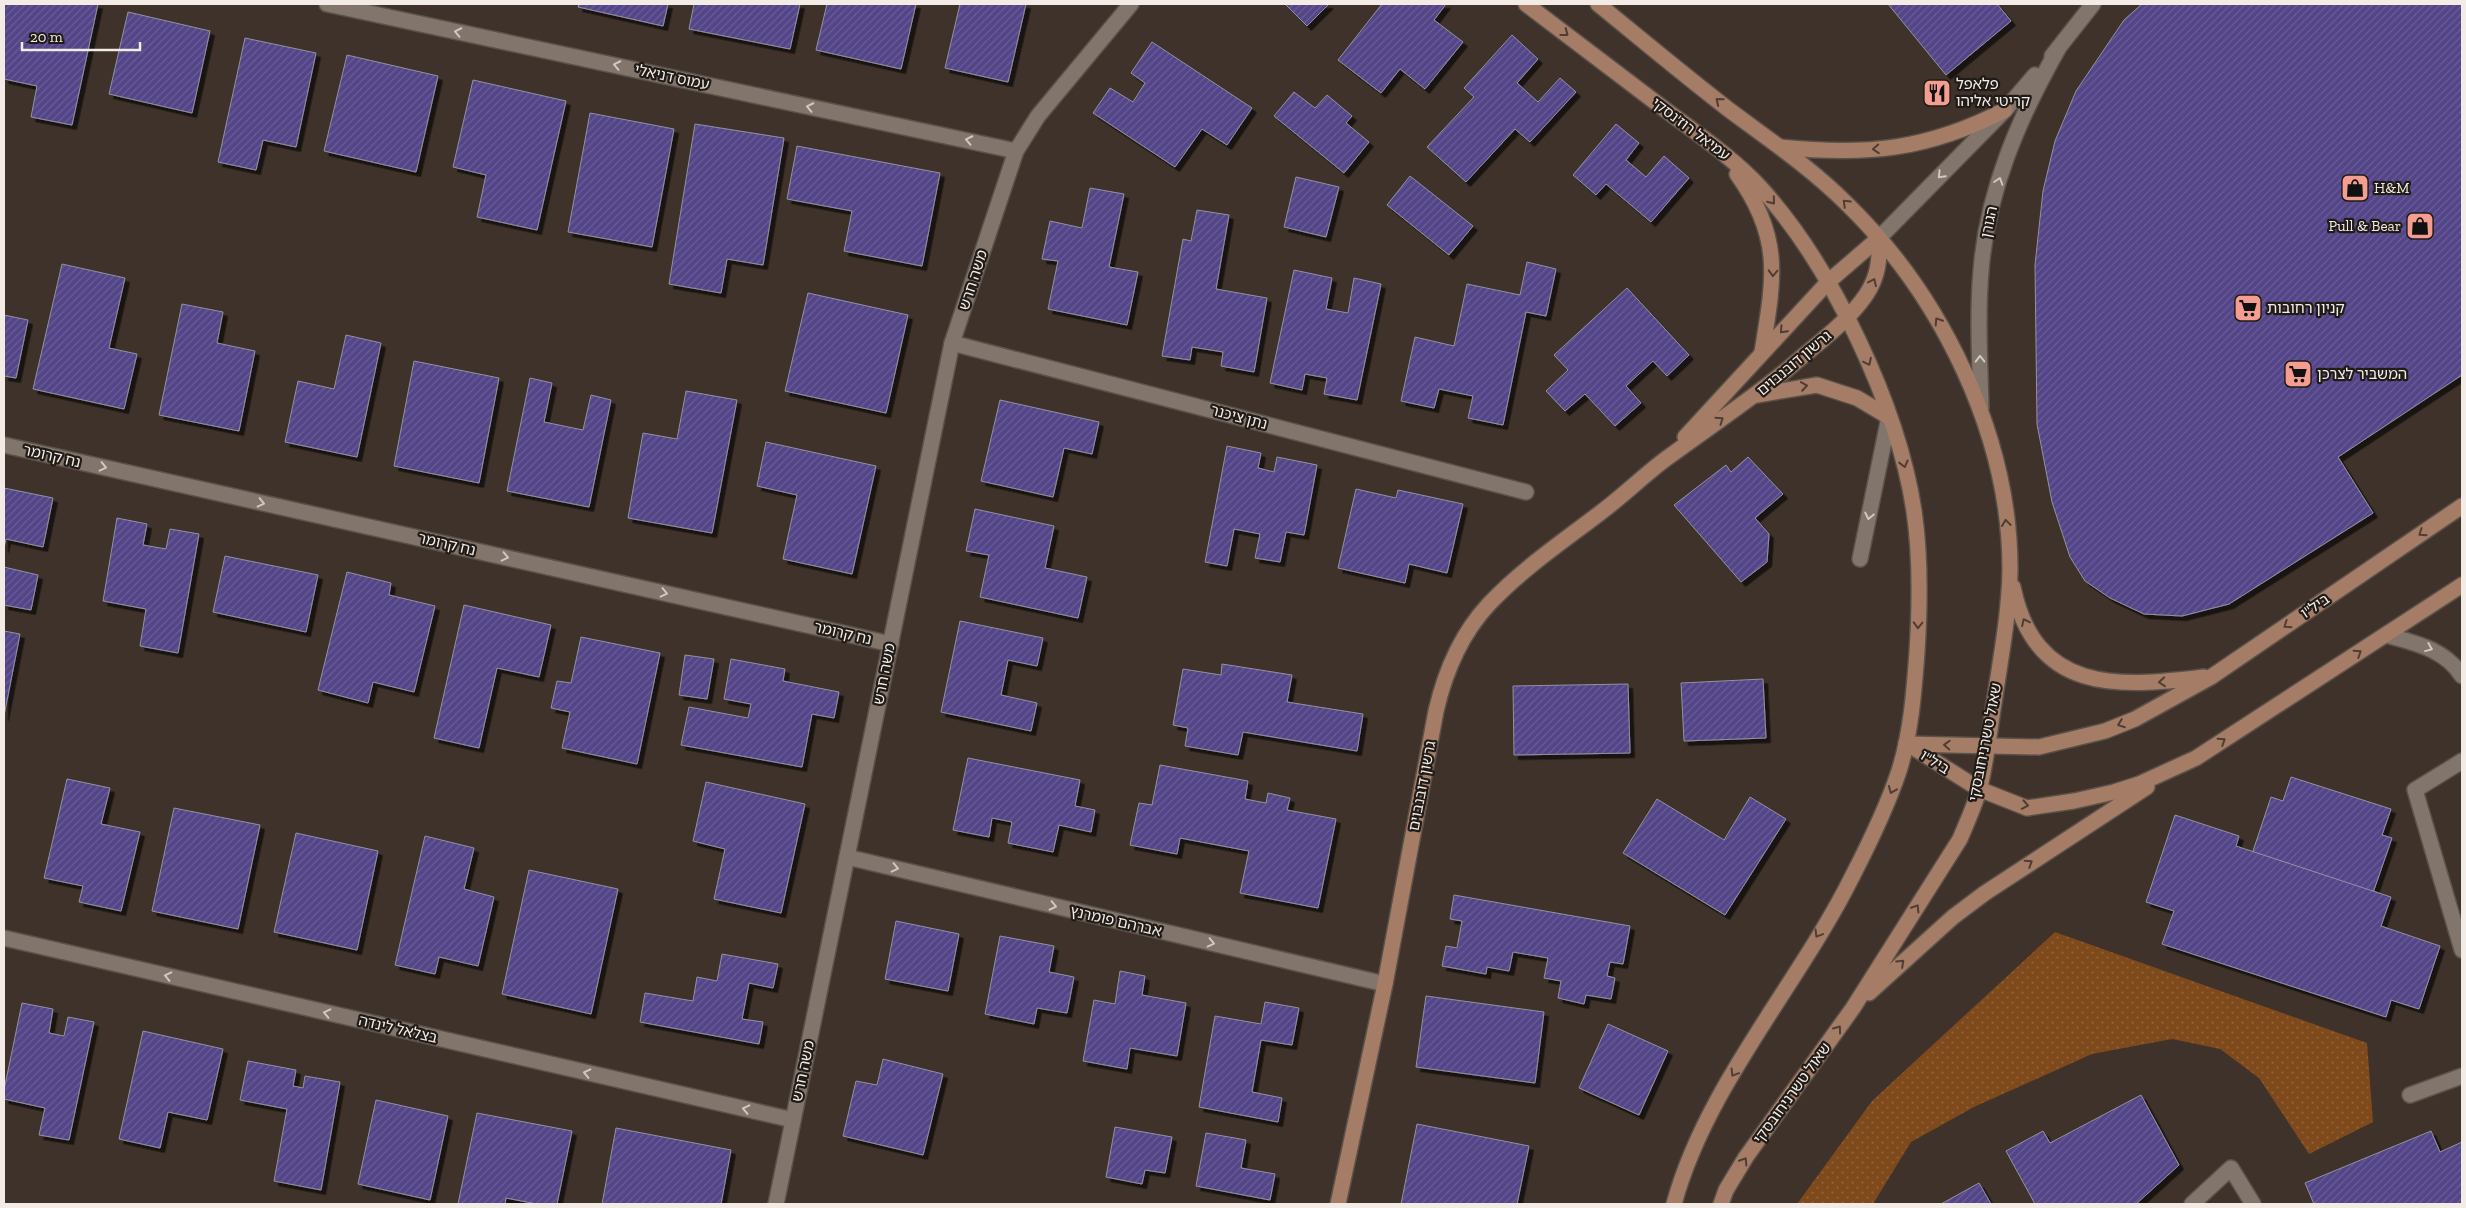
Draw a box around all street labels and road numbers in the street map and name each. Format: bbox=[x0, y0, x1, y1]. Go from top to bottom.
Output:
street label: עמוס דניאלי bbox=[633, 60, 711, 94]
street label: עמיאל רוז'נסקי bbox=[1648, 94, 1734, 164]
street label: הגורן bbox=[1977, 204, 2001, 240]
street label: משה חרש bbox=[955, 247, 991, 312]
street label: גרשון דובנבוים bbox=[1753, 326, 1835, 399]
street label: נתן ציכנר bbox=[1209, 401, 1269, 433]
street label: נח קרומר bbox=[21, 441, 83, 471]
street label: נח קרומר bbox=[416, 529, 478, 559]
street label: ביל"ו bbox=[2297, 590, 2333, 622]
street label: נח קרומר bbox=[812, 618, 874, 648]
street label: משה חרש bbox=[869, 642, 899, 706]
street label: שאול טשרניחובסקי bbox=[1965, 681, 2005, 803]
street label: גרשון דובנבוים bbox=[1404, 739, 1440, 833]
street label: ביל"ו bbox=[1917, 746, 1953, 778]
street label: אברהם פומרנץ bbox=[1068, 902, 1164, 940]
street label: בצלאל לינדה bbox=[357, 1011, 440, 1047]
street label: משה חרש bbox=[788, 1039, 818, 1103]
street label: שאול טשרניחובסקי bbox=[1749, 1039, 1835, 1147]

